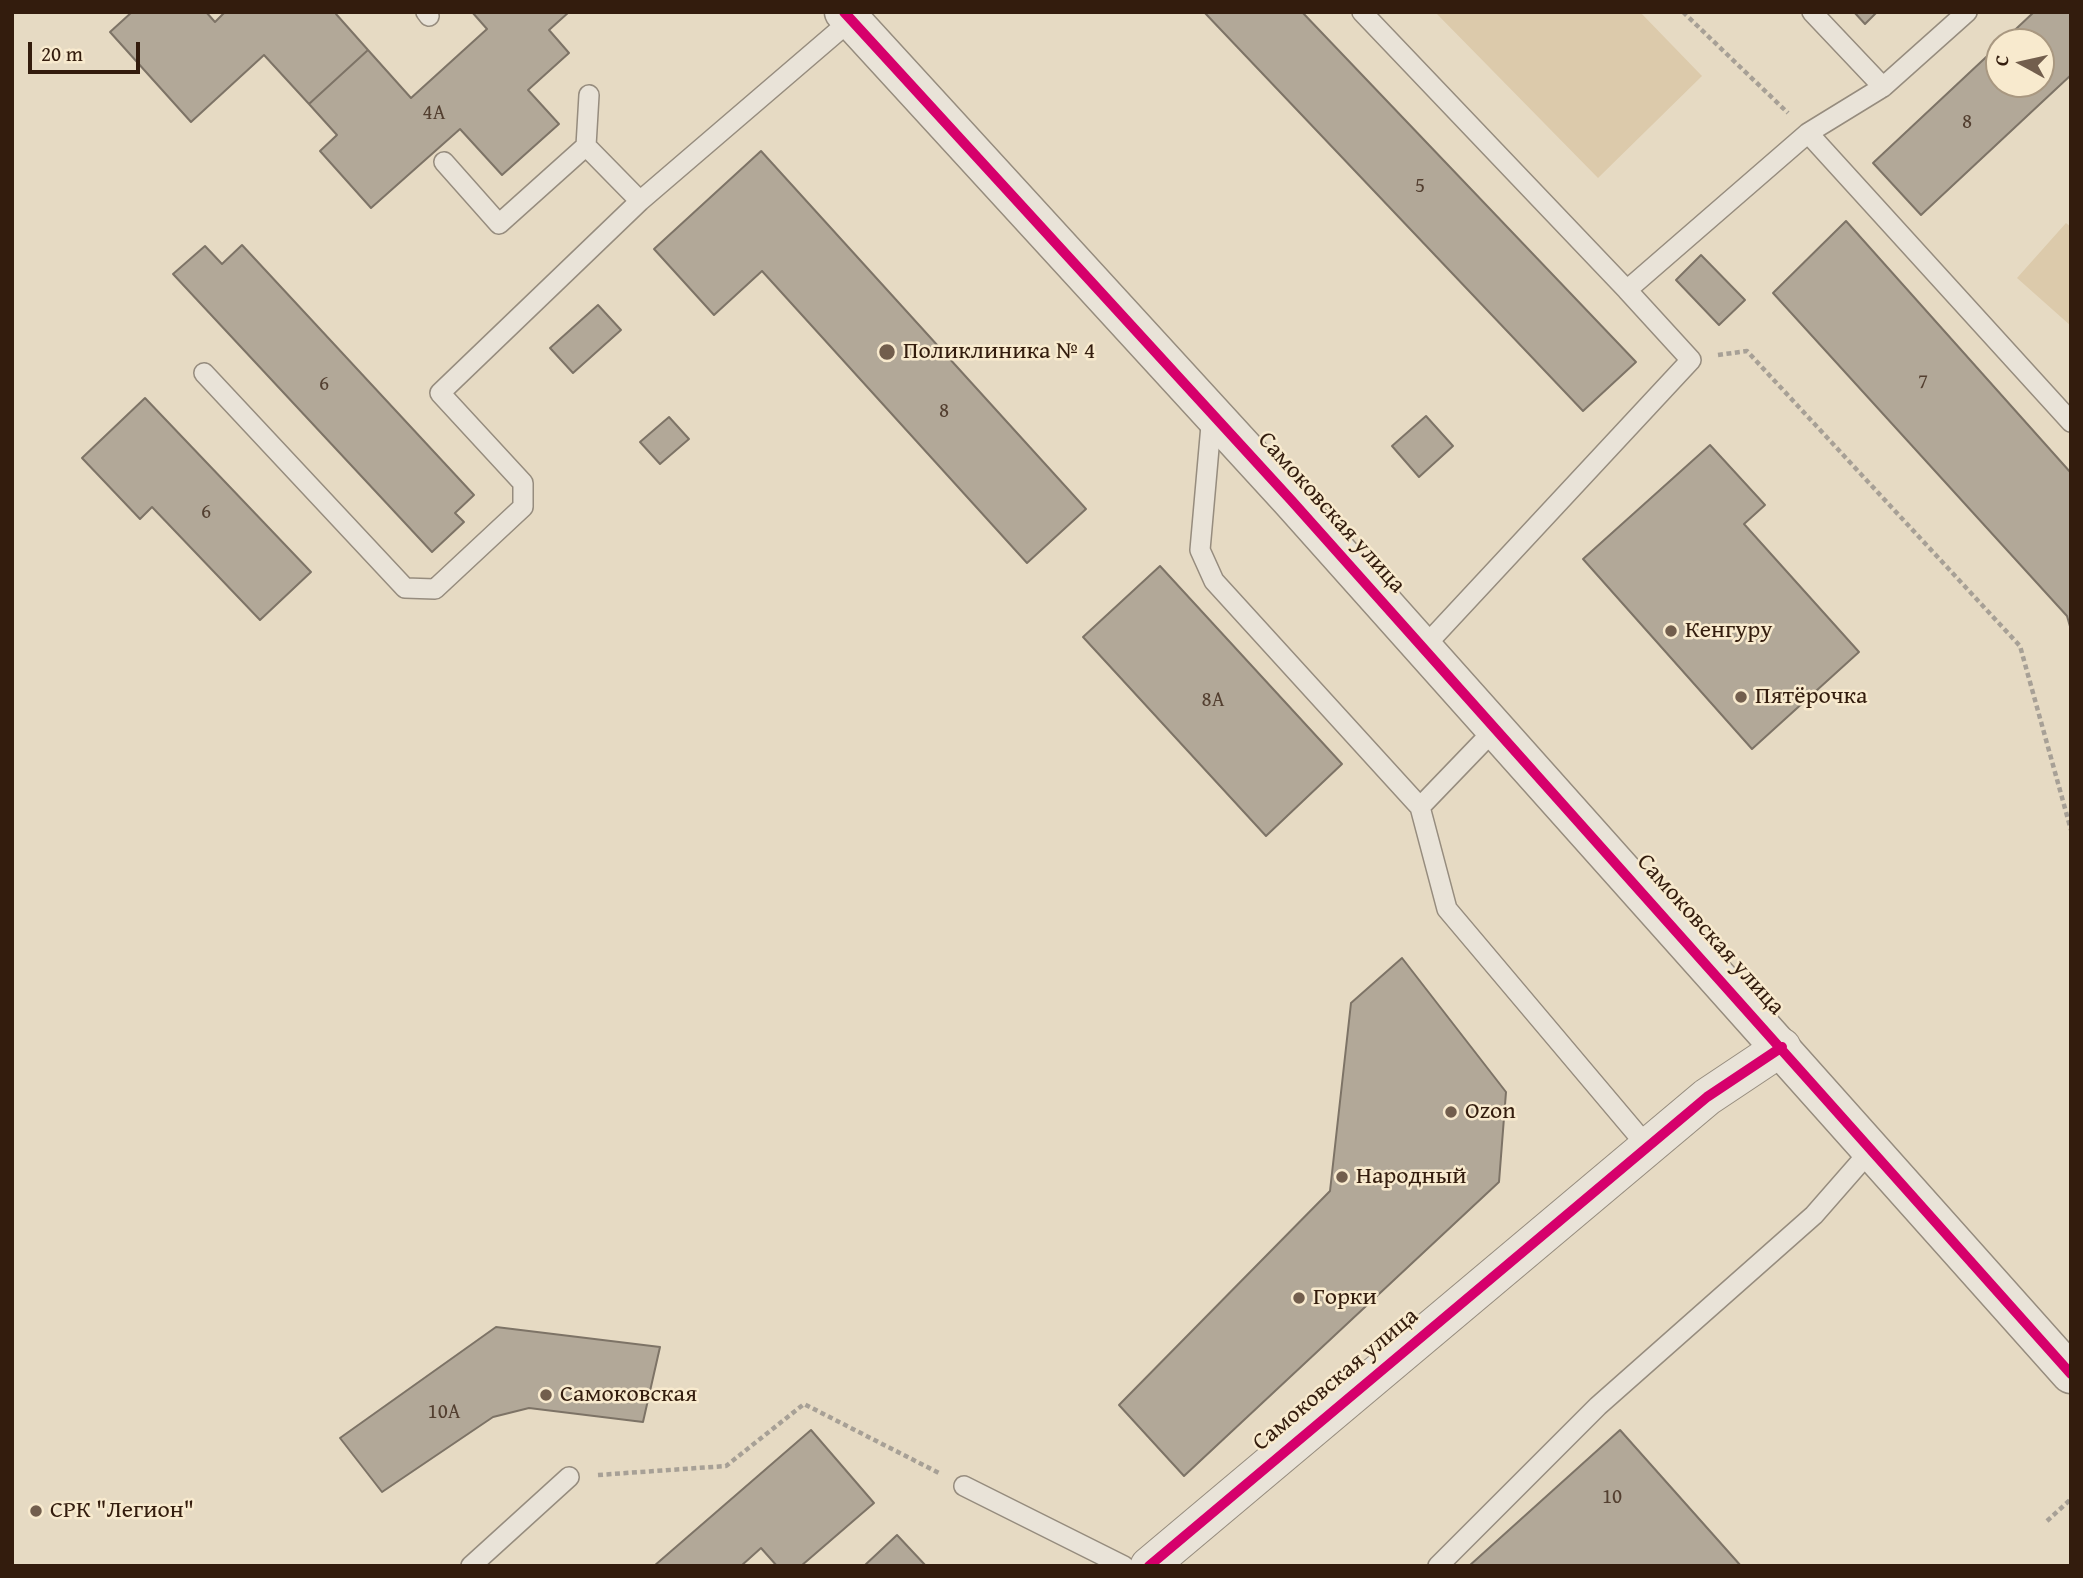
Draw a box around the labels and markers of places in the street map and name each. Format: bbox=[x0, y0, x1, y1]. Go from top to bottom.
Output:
place label: Поликлиника № 4 bbox=[903, 338, 1095, 366]
marker: Поликлиника № 4 bbox=[877, 342, 897, 362]
place label: Кенгуру bbox=[1685, 617, 1772, 645]
marker: Кенгуру bbox=[1663, 623, 1679, 639]
place label: Пятёрочка bbox=[1755, 683, 1868, 711]
marker: Пятёрочка bbox=[1733, 689, 1749, 705]
place label: Ozon bbox=[1465, 1098, 1516, 1126]
marker: Ozon bbox=[1443, 1104, 1459, 1120]
place label: Народный bbox=[1356, 1163, 1467, 1191]
marker: Народный bbox=[1334, 1169, 1350, 1185]
place label: Горки bbox=[1313, 1284, 1377, 1312]
marker: Горки bbox=[1291, 1290, 1307, 1306]
place label: Самоковская bbox=[560, 1381, 697, 1409]
marker: Самоковская bbox=[538, 1387, 554, 1403]
place label: СРК "Легион" bbox=[50, 1497, 194, 1525]
marker: СРК "Легион" bbox=[28, 1503, 44, 1519]

